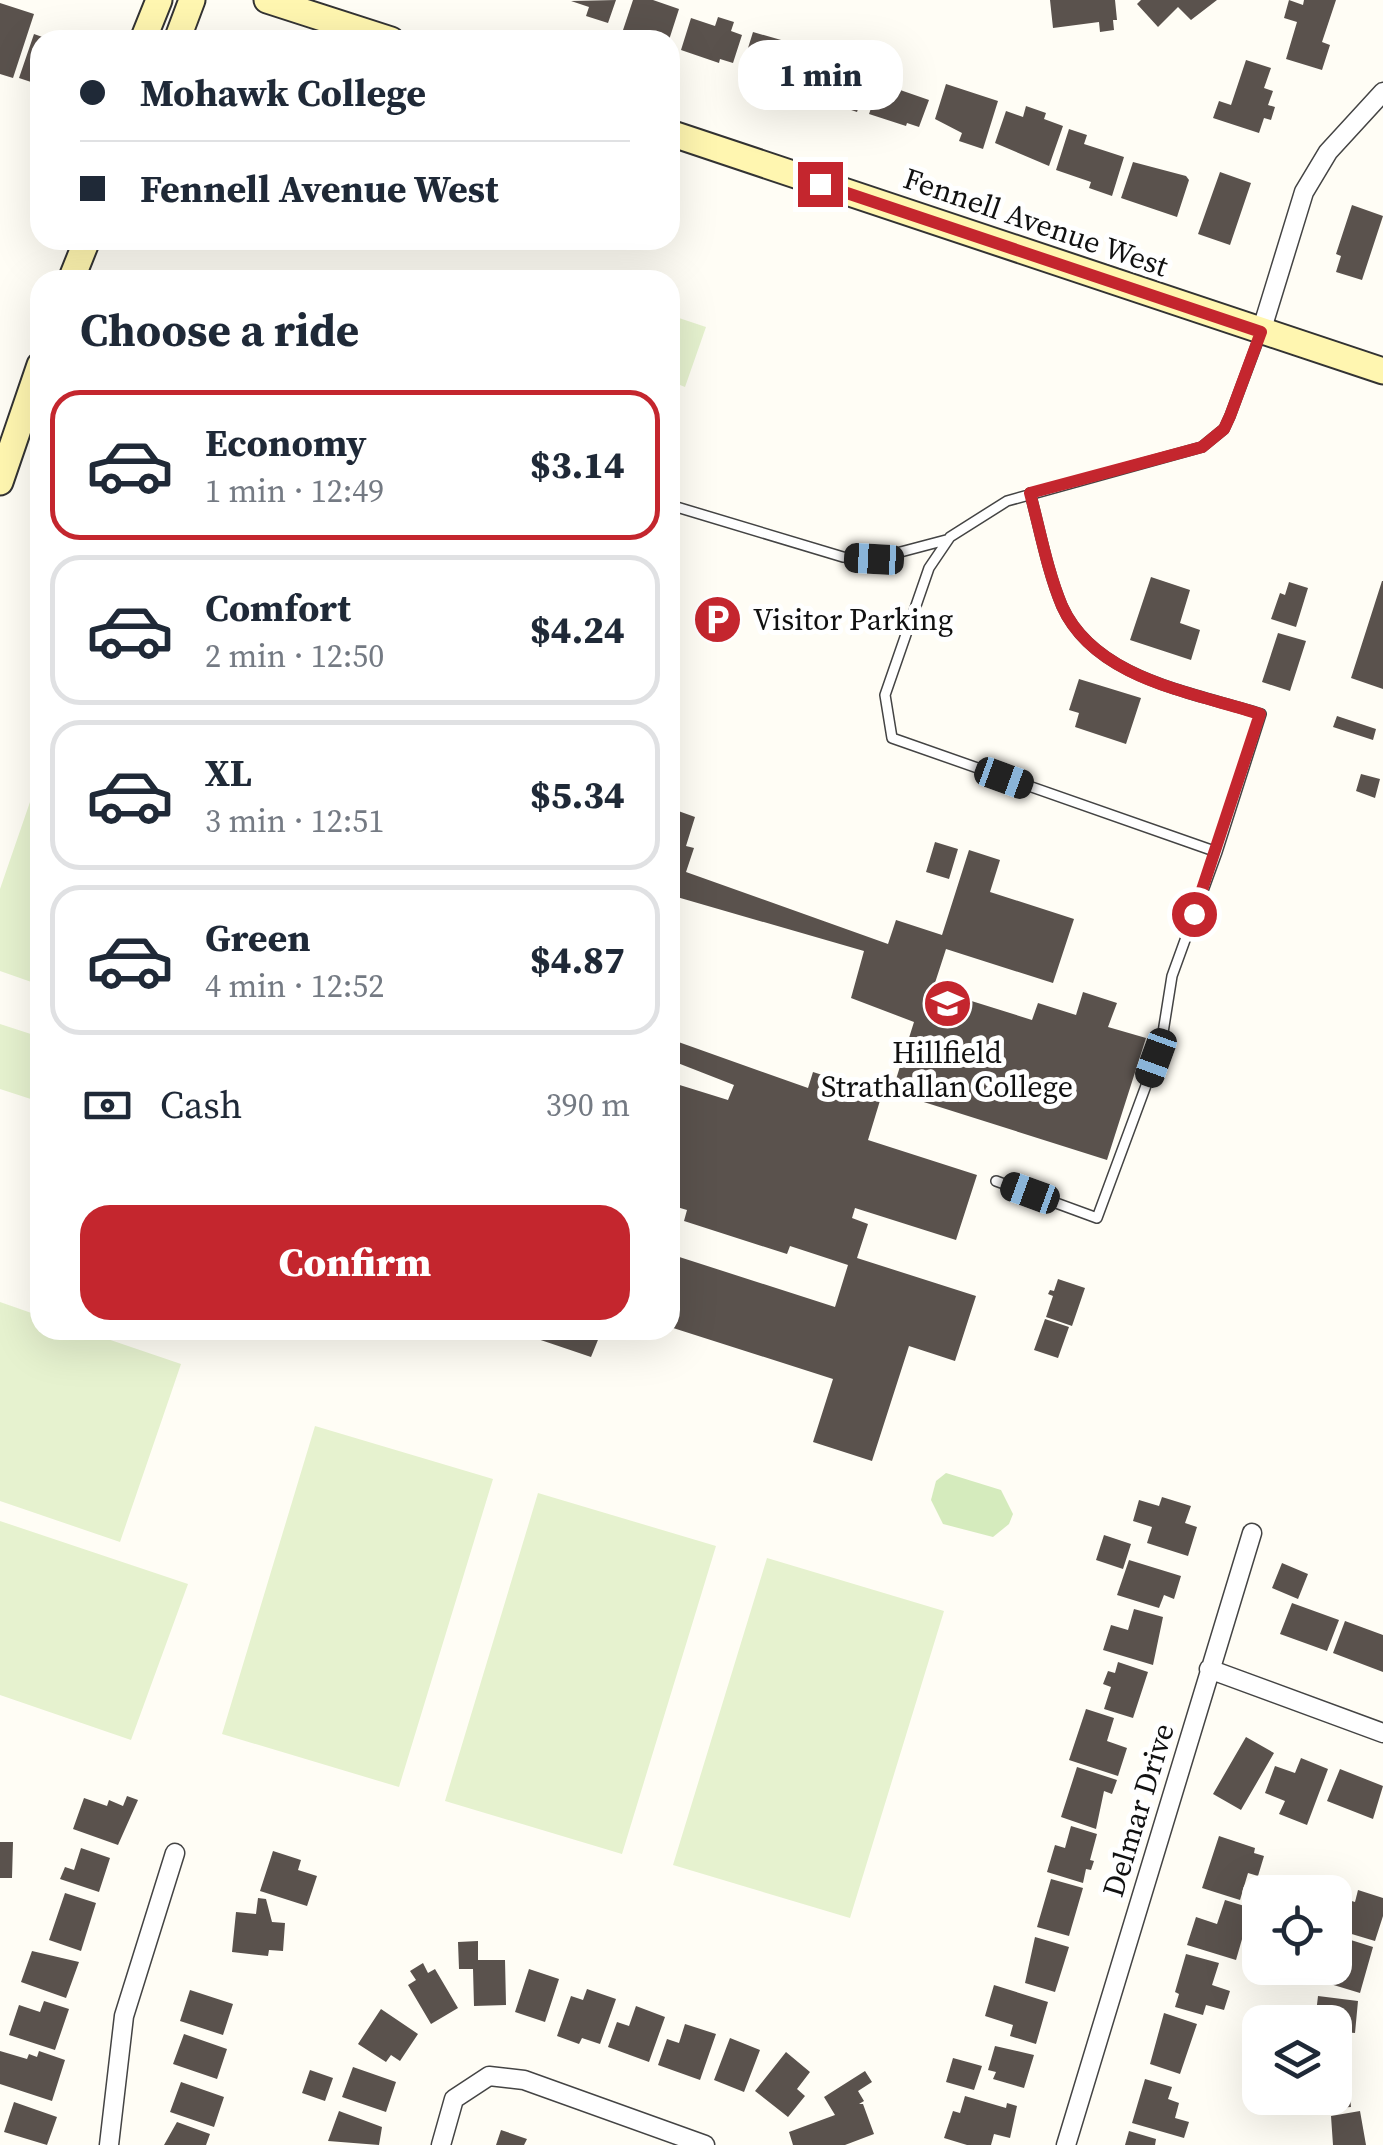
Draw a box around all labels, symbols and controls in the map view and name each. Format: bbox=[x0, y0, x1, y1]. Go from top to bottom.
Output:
callout: 1 min bbox=[738, 39, 902, 109]
text: 1 min bbox=[779, 53, 862, 97]
text: Mohawk College bbox=[140, 67, 426, 119]
street label: Fennell Avenue West bbox=[898, 158, 1174, 287]
route end bbox=[798, 162, 843, 207]
text: Fennell Avenue West bbox=[140, 163, 499, 215]
text: Choose a ride bbox=[80, 299, 359, 361]
text: Economy bbox=[205, 417, 367, 469]
icon: car bbox=[85, 420, 175, 510]
text: $3.14 bbox=[530, 439, 625, 491]
text: 1 min · 12:49 bbox=[205, 469, 384, 513]
car bbox=[843, 542, 905, 576]
text: Comfort bbox=[205, 582, 351, 634]
icon: car bbox=[85, 585, 175, 675]
parking icon: Visitor Parking bbox=[692, 593, 744, 645]
place label: Visitor Parking bbox=[753, 599, 953, 640]
text: $4.24 bbox=[530, 604, 625, 656]
text: 2 min · 12:50 bbox=[205, 634, 384, 678]
text: XL bbox=[205, 747, 252, 799]
icon: car bbox=[85, 750, 175, 840]
car bbox=[971, 754, 1037, 802]
text: $5.34 bbox=[530, 769, 625, 821]
text: 3 min · 12:51 bbox=[205, 799, 384, 843]
route start bbox=[1172, 892, 1217, 937]
text: Green bbox=[205, 912, 311, 964]
icon: car bbox=[85, 915, 175, 1005]
text: $4.87 bbox=[530, 934, 625, 986]
text: 4 min · 12:52 bbox=[205, 964, 384, 1008]
school or university icon: Hillfield Strathallan College bbox=[921, 977, 973, 1029]
car bbox=[1132, 1025, 1180, 1091]
place label: Hillfield Strathallan College bbox=[821, 1032, 1073, 1107]
icon: cash bbox=[80, 1078, 135, 1133]
text: Cash bbox=[160, 1079, 242, 1131]
text: 390 m bbox=[546, 1083, 630, 1127]
car bbox=[997, 1169, 1063, 1217]
button: Confirm bbox=[80, 1205, 630, 1320]
street label: Delmar Drive bbox=[1092, 1718, 1184, 1902]
map controls bbox=[1242, 1875, 1352, 2115]
button: locate bbox=[1242, 1875, 1352, 1985]
button: layers bbox=[1242, 2005, 1352, 2115]

